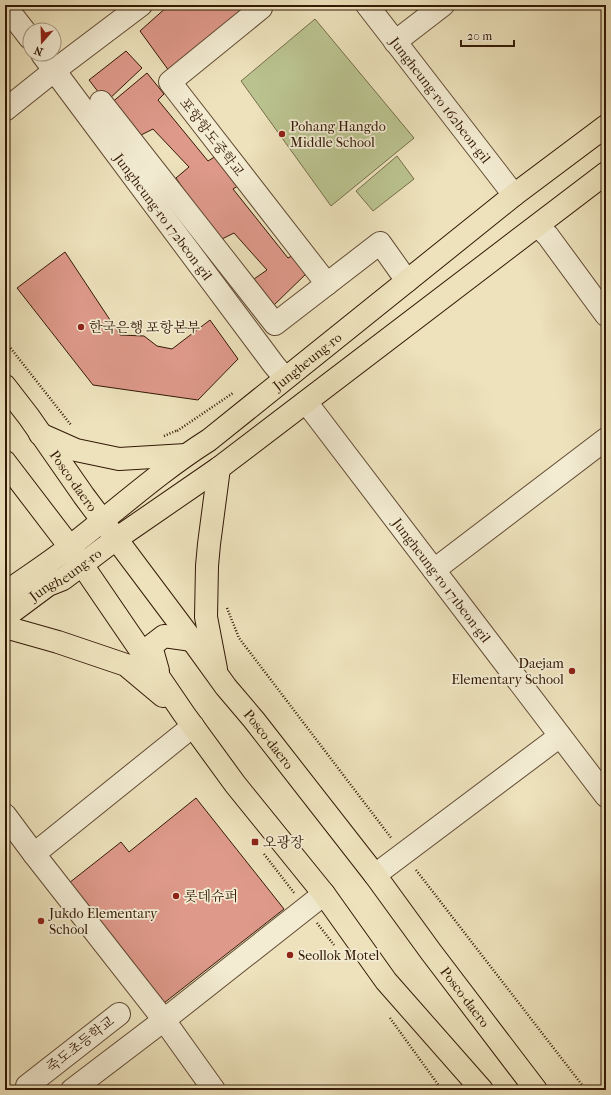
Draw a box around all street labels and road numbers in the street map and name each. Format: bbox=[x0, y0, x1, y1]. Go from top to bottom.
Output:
street label: Jungheung-ro 162beon-gil bbox=[385, 33, 494, 167]
street label: 포항항도중학교 bbox=[176, 95, 248, 180]
street label: Jungheung-ro 172beon-gil bbox=[110, 149, 216, 284]
street label: Jungheung-ro bbox=[269, 329, 345, 395]
street label: Posco-daero bbox=[46, 447, 101, 515]
street label: Jungheung-ro 171beon-gil bbox=[388, 514, 494, 646]
street label: Jungheung-ro bbox=[25, 545, 105, 606]
street label: Posco-daero bbox=[240, 706, 297, 773]
street label: Posco-daero bbox=[436, 964, 493, 1031]
street label: 죽도초등학교 bbox=[43, 1012, 118, 1076]

